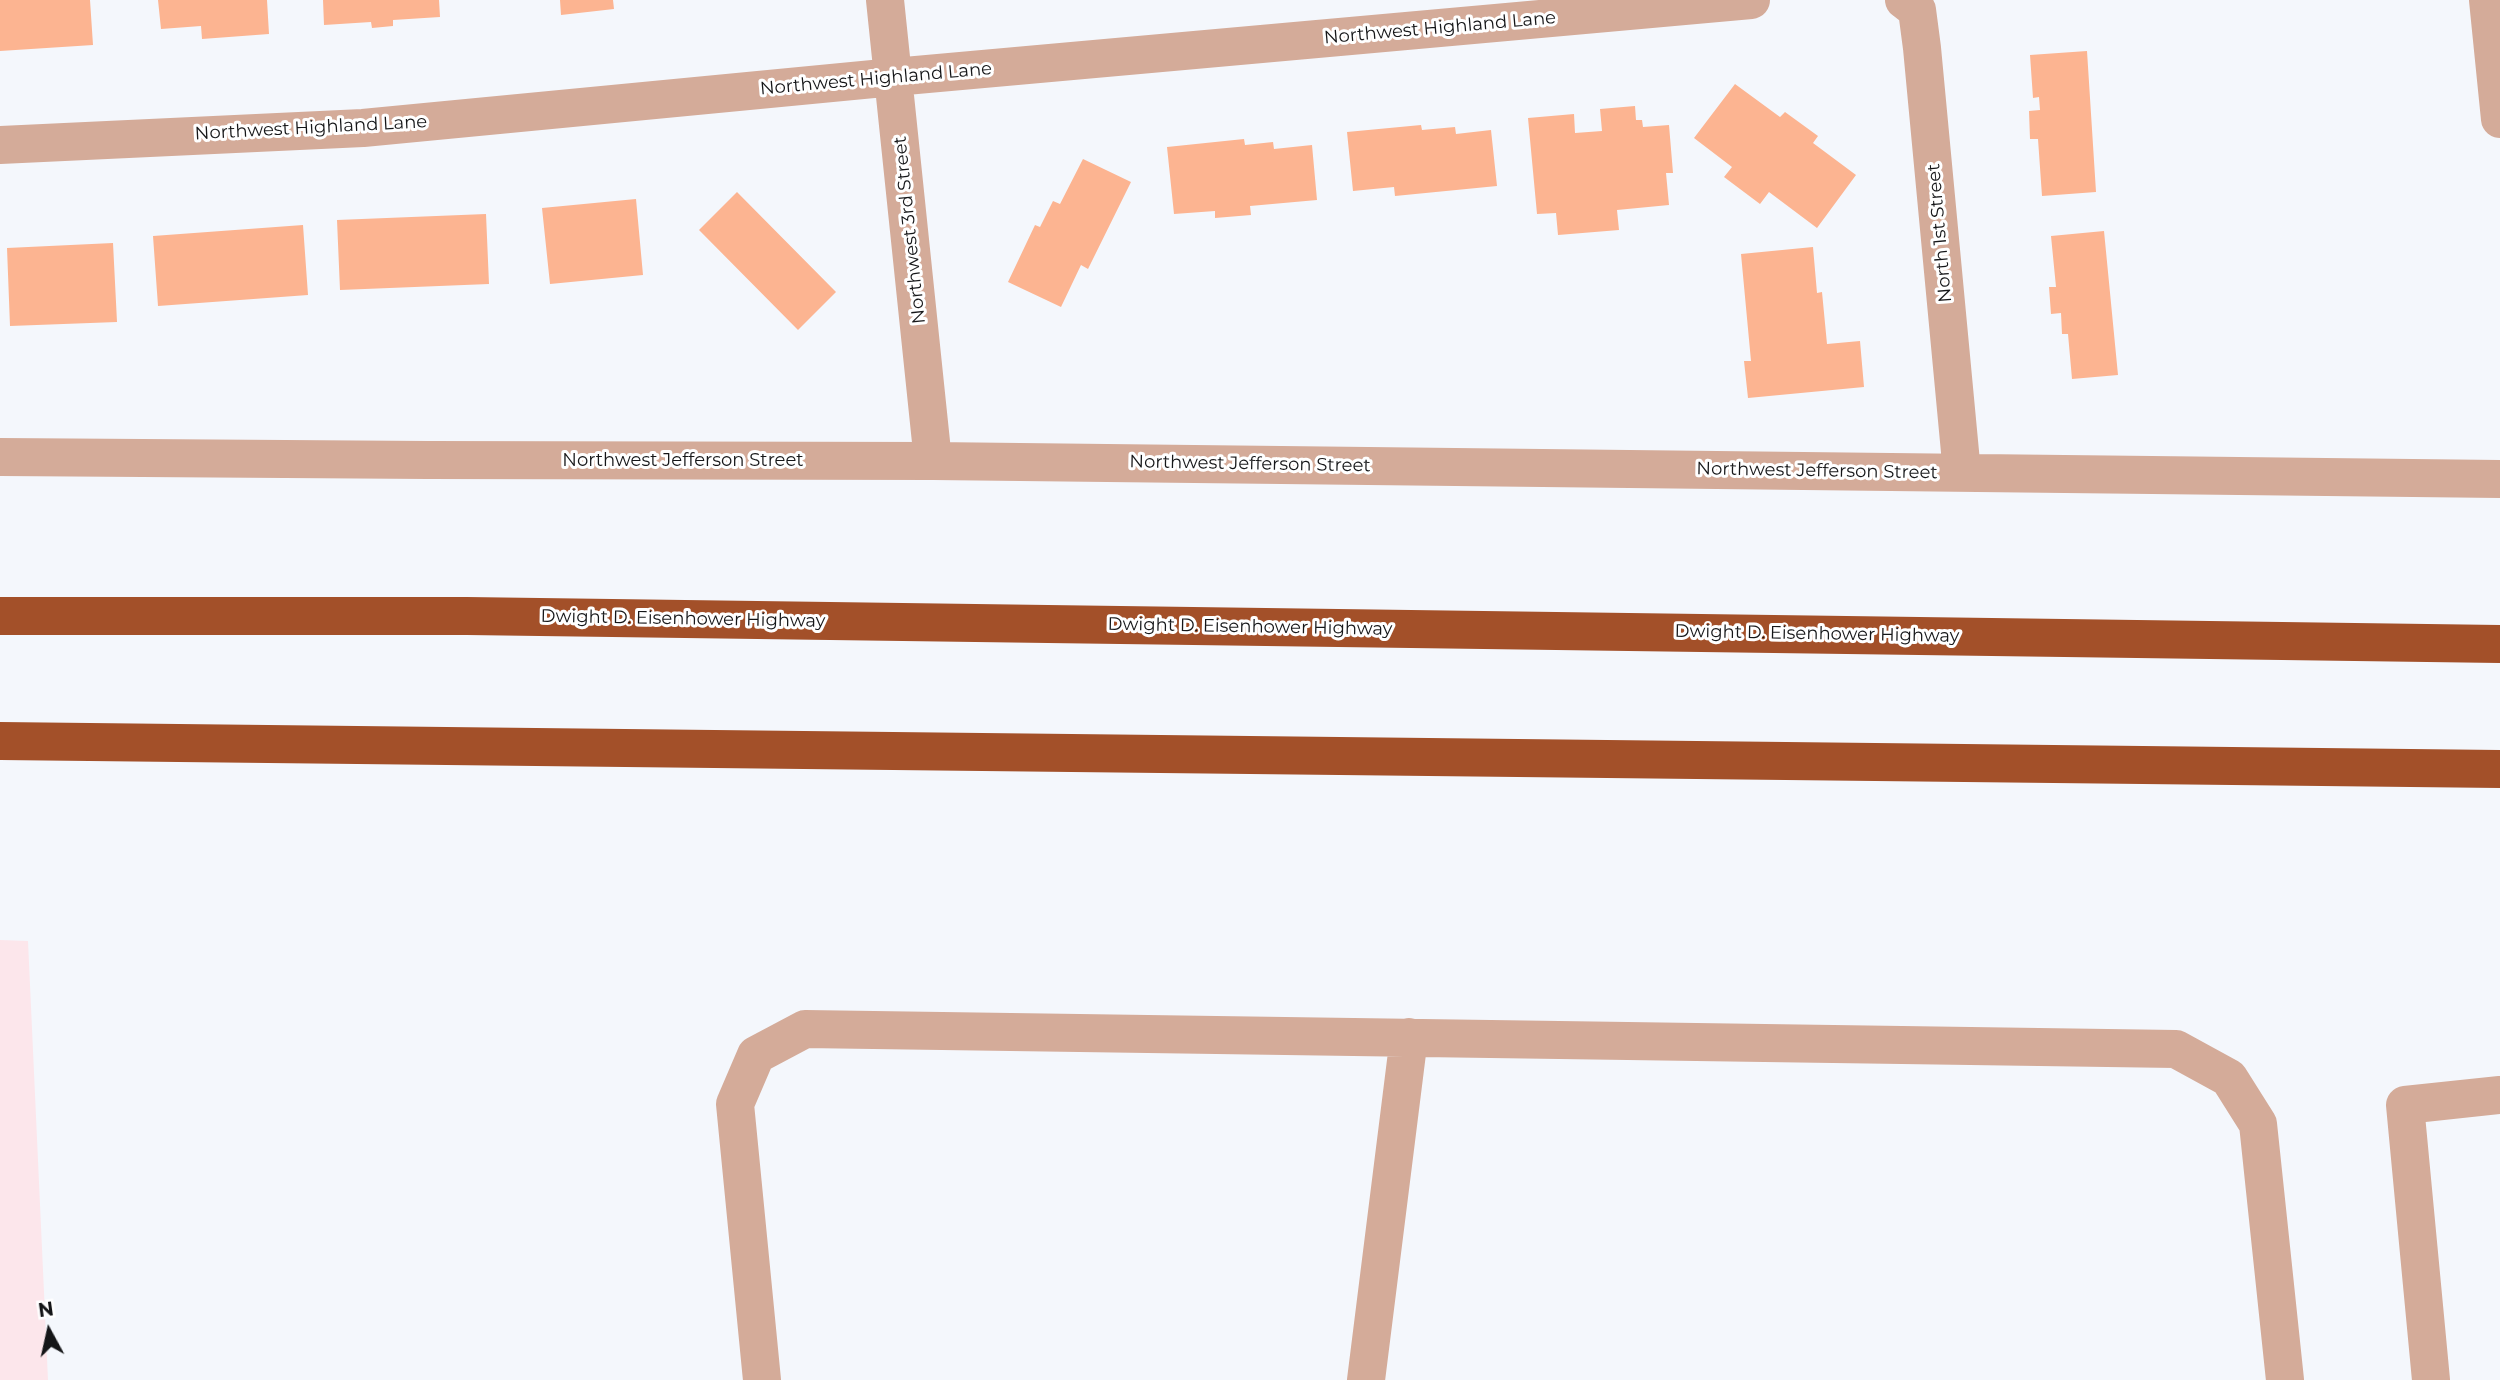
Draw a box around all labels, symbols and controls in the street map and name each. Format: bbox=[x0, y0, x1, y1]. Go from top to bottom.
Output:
street label: Northwest Highland Lane bbox=[1323, 7, 1557, 49]
street label: Northwest Highland Lane bbox=[759, 58, 993, 100]
street label: Northwest Highland Lane bbox=[194, 111, 428, 145]
street label: Northwest 3rd Street bbox=[889, 135, 931, 325]
street label: North 1st Street bbox=[1923, 163, 1957, 303]
street label: Northwest Jefferson Street bbox=[562, 450, 804, 472]
street label: Northwest Jefferson Street bbox=[1129, 451, 1371, 477]
street label: Northwest Jefferson Street bbox=[1696, 458, 1938, 484]
street label: Dwight D. Eisenhower Highway bbox=[541, 606, 825, 632]
street label: Dwight D. Eisenhower Highway bbox=[1108, 614, 1392, 640]
street label: Dwight D. Eisenhower Highway bbox=[1675, 621, 1959, 647]
north arrow bbox=[14, 1296, 84, 1366]
text: N bbox=[37, 1297, 55, 1322]

